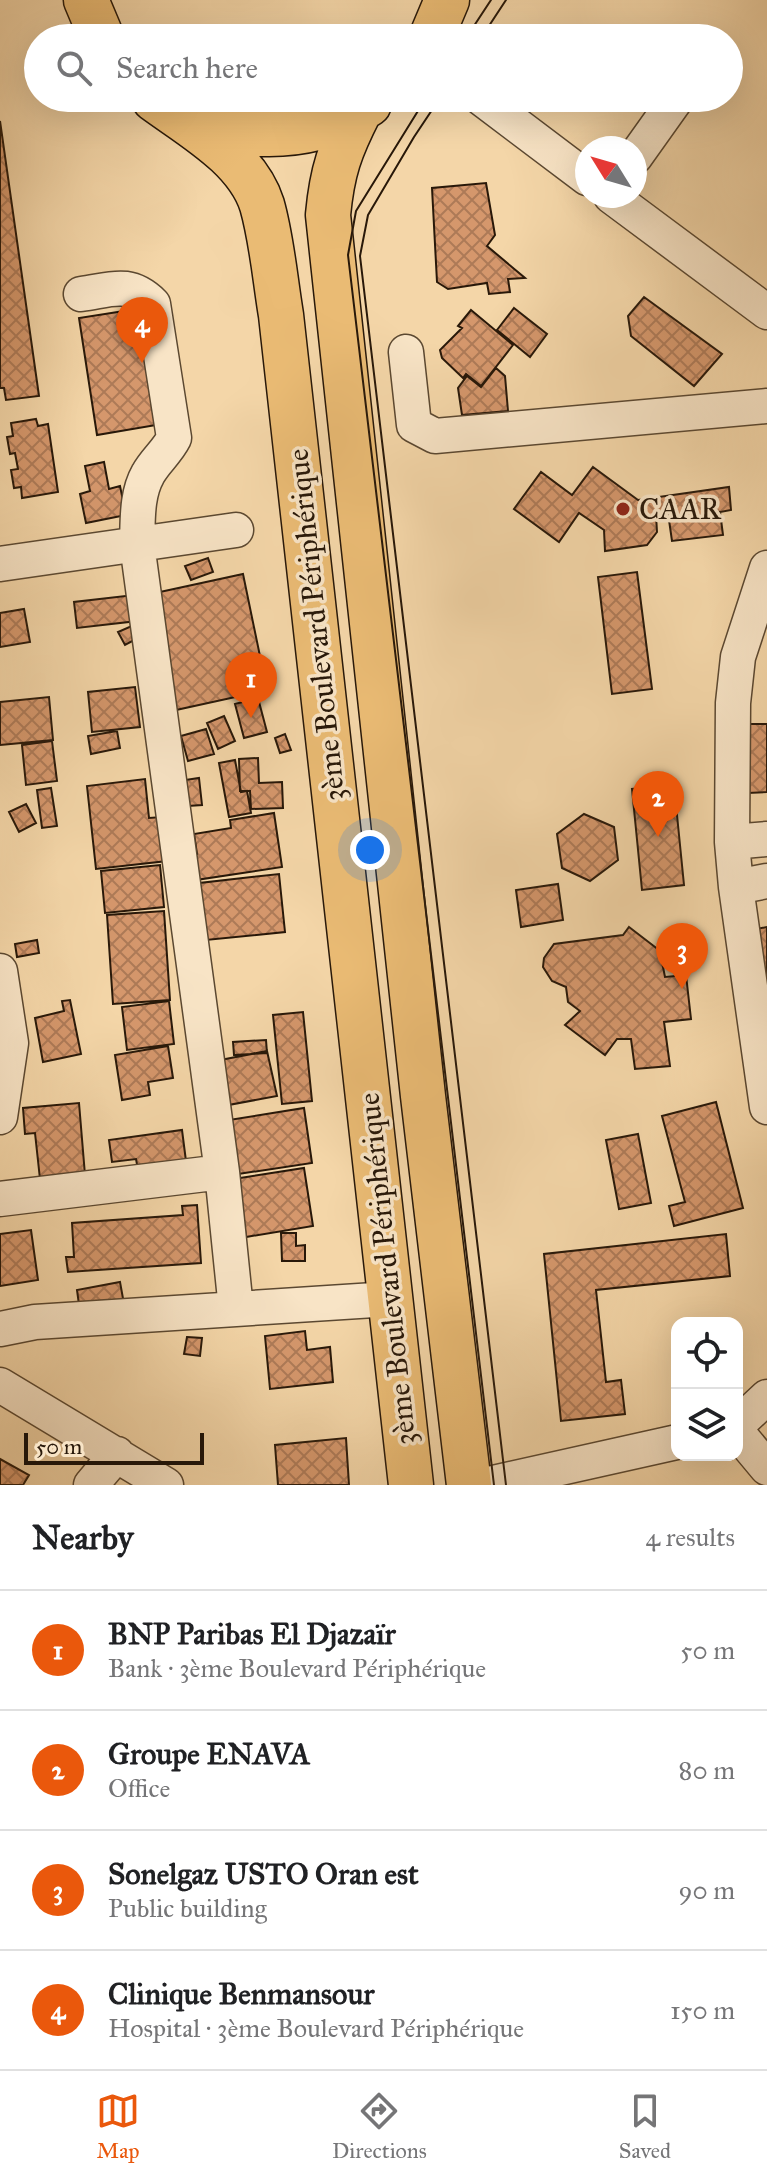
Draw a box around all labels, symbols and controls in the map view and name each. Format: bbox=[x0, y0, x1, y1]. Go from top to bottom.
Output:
search box bbox=[24, 24, 743, 112]
icon: search bbox=[52, 46, 96, 90]
text: Search here bbox=[116, 50, 258, 86]
north arrow bbox=[575, 136, 647, 208]
pin: 4 bbox=[116, 297, 168, 363]
street label: 3ème Boulevard Périphérique bbox=[280, 447, 352, 803]
place label: CAAR bbox=[639, 491, 722, 527]
marker: CAAR bbox=[614, 500, 632, 518]
pin: 1 bbox=[225, 652, 277, 718]
pin: 2 bbox=[632, 771, 684, 837]
your location bbox=[350, 830, 390, 870]
pin: 3 bbox=[656, 923, 708, 989]
street label: 3ème Boulevard Périphérique bbox=[351, 1091, 423, 1447]
map controls bbox=[671, 1317, 743, 1461]
button: locate bbox=[671, 1317, 743, 1389]
button: layers bbox=[671, 1389, 743, 1461]
scale bar bbox=[24, 1429, 204, 1465]
text: 50 m bbox=[36, 1433, 82, 1460]
text: Nearby bbox=[32, 1517, 134, 1558]
text: 4 results bbox=[646, 1521, 735, 1553]
text: BNP Paribas El Djazaïr bbox=[108, 1616, 396, 1652]
text: 1 bbox=[53, 1634, 63, 1666]
text: 50 m bbox=[680, 1634, 735, 1666]
text: Bank · 3ème Boulevard Périphérique bbox=[108, 1652, 486, 1684]
text: Groupe ENAVA bbox=[108, 1736, 310, 1772]
text: 2 bbox=[52, 1754, 64, 1786]
text: 80 m bbox=[679, 1754, 735, 1786]
text: Office bbox=[108, 1772, 170, 1804]
text: Sonelgaz USTO Oran est bbox=[108, 1856, 419, 1892]
text: 3 bbox=[53, 1874, 63, 1906]
text: 90 m bbox=[678, 1874, 735, 1906]
text: Public building bbox=[108, 1892, 267, 1924]
text: Clinique Benmansour bbox=[108, 1976, 375, 2012]
text: 4 bbox=[51, 1994, 65, 2026]
text: 150 m bbox=[670, 1994, 735, 2026]
text: Hospital · 3ème Boulevard Périphérique bbox=[108, 2012, 524, 2044]
tab: Map bbox=[96, 2089, 140, 2164]
tab: Directions bbox=[332, 2089, 427, 2164]
tab: Saved bbox=[619, 2089, 671, 2164]

